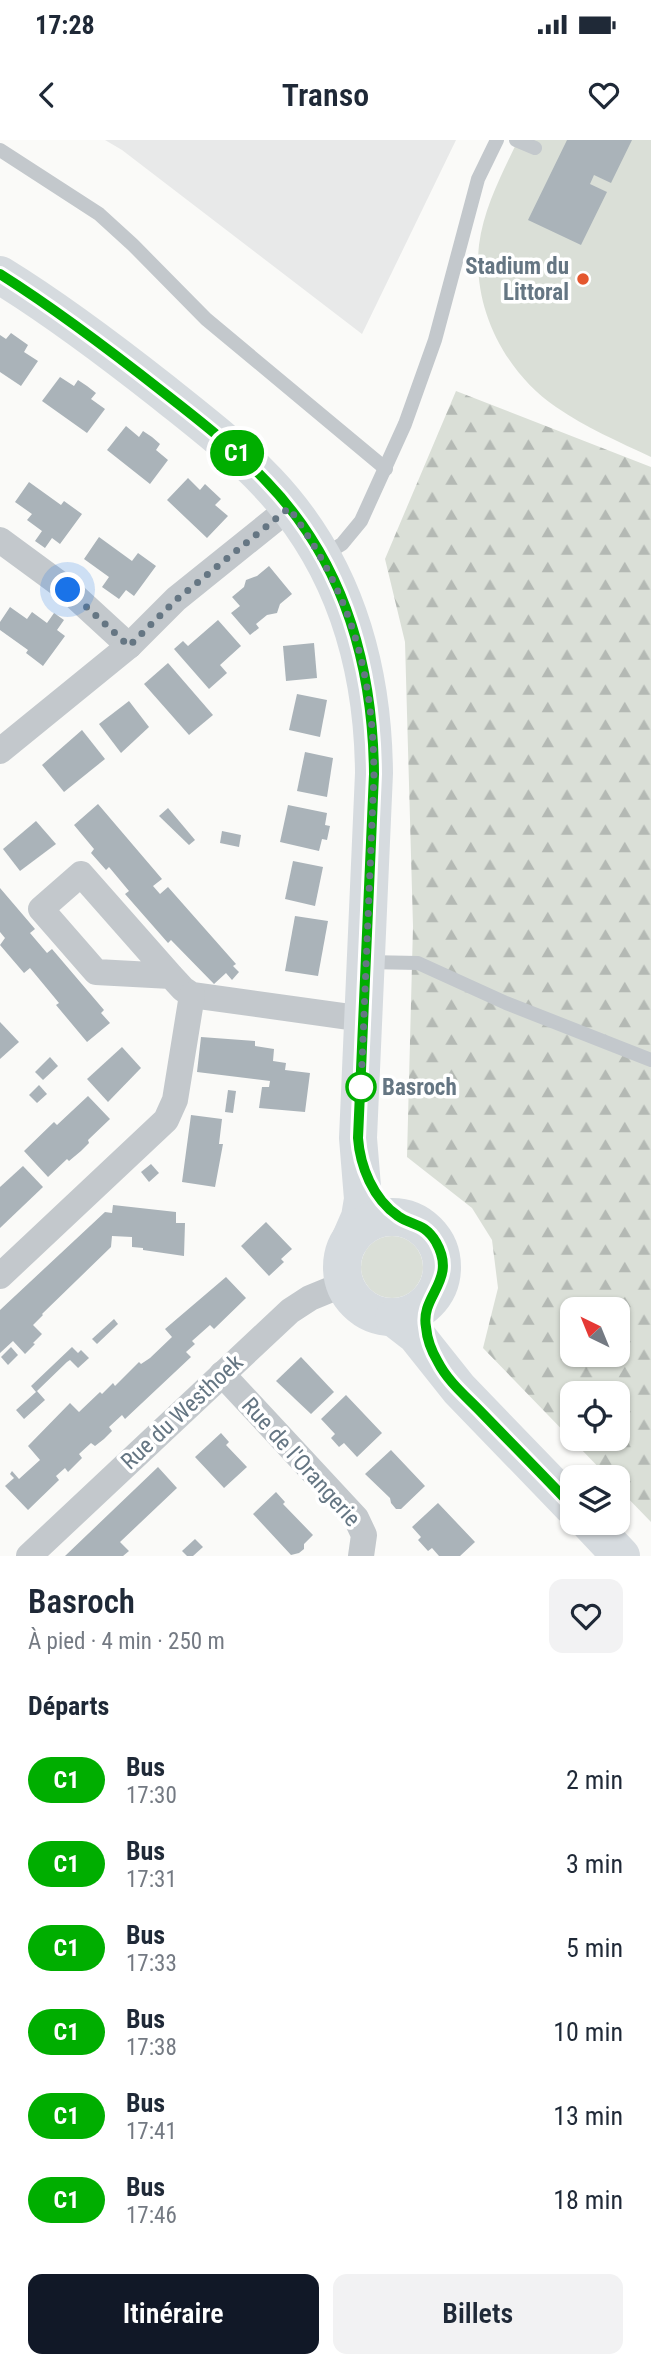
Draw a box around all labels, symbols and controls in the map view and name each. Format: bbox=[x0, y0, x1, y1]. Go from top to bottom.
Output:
text: 17:28 bbox=[35, 10, 95, 40]
icon: back bbox=[28, 76, 66, 114]
text: Transo bbox=[282, 76, 369, 114]
icon: heart bbox=[585, 76, 623, 114]
place label: Stadium du Littoral bbox=[465, 253, 569, 306]
marker: Stadium du Littoral bbox=[575, 271, 591, 287]
line badge: C1 bbox=[205, 430, 268, 476]
text: C1 bbox=[224, 439, 250, 467]
your location bbox=[50, 572, 85, 607]
marker: Basroch bbox=[346, 1072, 376, 1102]
place label: Basroch bbox=[382, 1074, 457, 1101]
north arrow bbox=[560, 1297, 630, 1367]
map controls bbox=[560, 1297, 630, 1535]
street label: Rue du Westhoek bbox=[116, 1348, 249, 1475]
button: locate bbox=[560, 1381, 630, 1451]
street label: Rue de l'Orangerie bbox=[236, 1392, 366, 1532]
button: layers bbox=[560, 1465, 630, 1535]
button: heart bbox=[549, 1579, 623, 1653]
text: Basroch bbox=[28, 1582, 135, 1621]
text: À pied · 4 min · 250 m bbox=[28, 1628, 225, 1655]
text: Départs bbox=[28, 1691, 109, 1721]
text: Bus bbox=[126, 1752, 165, 1782]
text: 2 min bbox=[566, 1765, 623, 1795]
text: C1 bbox=[54, 1766, 79, 1794]
text: 17:30 bbox=[126, 1782, 177, 1809]
text: Bus bbox=[126, 1836, 165, 1866]
text: 3 min bbox=[566, 1849, 623, 1879]
text: C1 bbox=[54, 1850, 79, 1878]
text: 17:31 bbox=[126, 1866, 177, 1893]
text: Bus bbox=[126, 1920, 165, 1950]
text: 5 min bbox=[566, 1933, 623, 1963]
text: C1 bbox=[54, 1934, 79, 1962]
text: 17:33 bbox=[126, 1950, 177, 1977]
text: Bus bbox=[126, 2004, 165, 2034]
text: 10 min bbox=[553, 2017, 623, 2047]
text: C1 bbox=[54, 2018, 79, 2046]
text: 17:38 bbox=[126, 2034, 177, 2061]
text: Bus bbox=[126, 2088, 165, 2118]
text: 13 min bbox=[553, 2101, 623, 2131]
text: C1 bbox=[54, 2102, 79, 2130]
text: 17:41 bbox=[126, 2118, 177, 2145]
text: Bus bbox=[126, 2172, 165, 2202]
text: 18 min bbox=[553, 2185, 623, 2215]
text: C1 bbox=[54, 2186, 79, 2214]
text: 17:46 bbox=[126, 2202, 177, 2229]
button: Itinéraire bbox=[28, 2274, 319, 2354]
button: Billets bbox=[333, 2274, 623, 2354]

